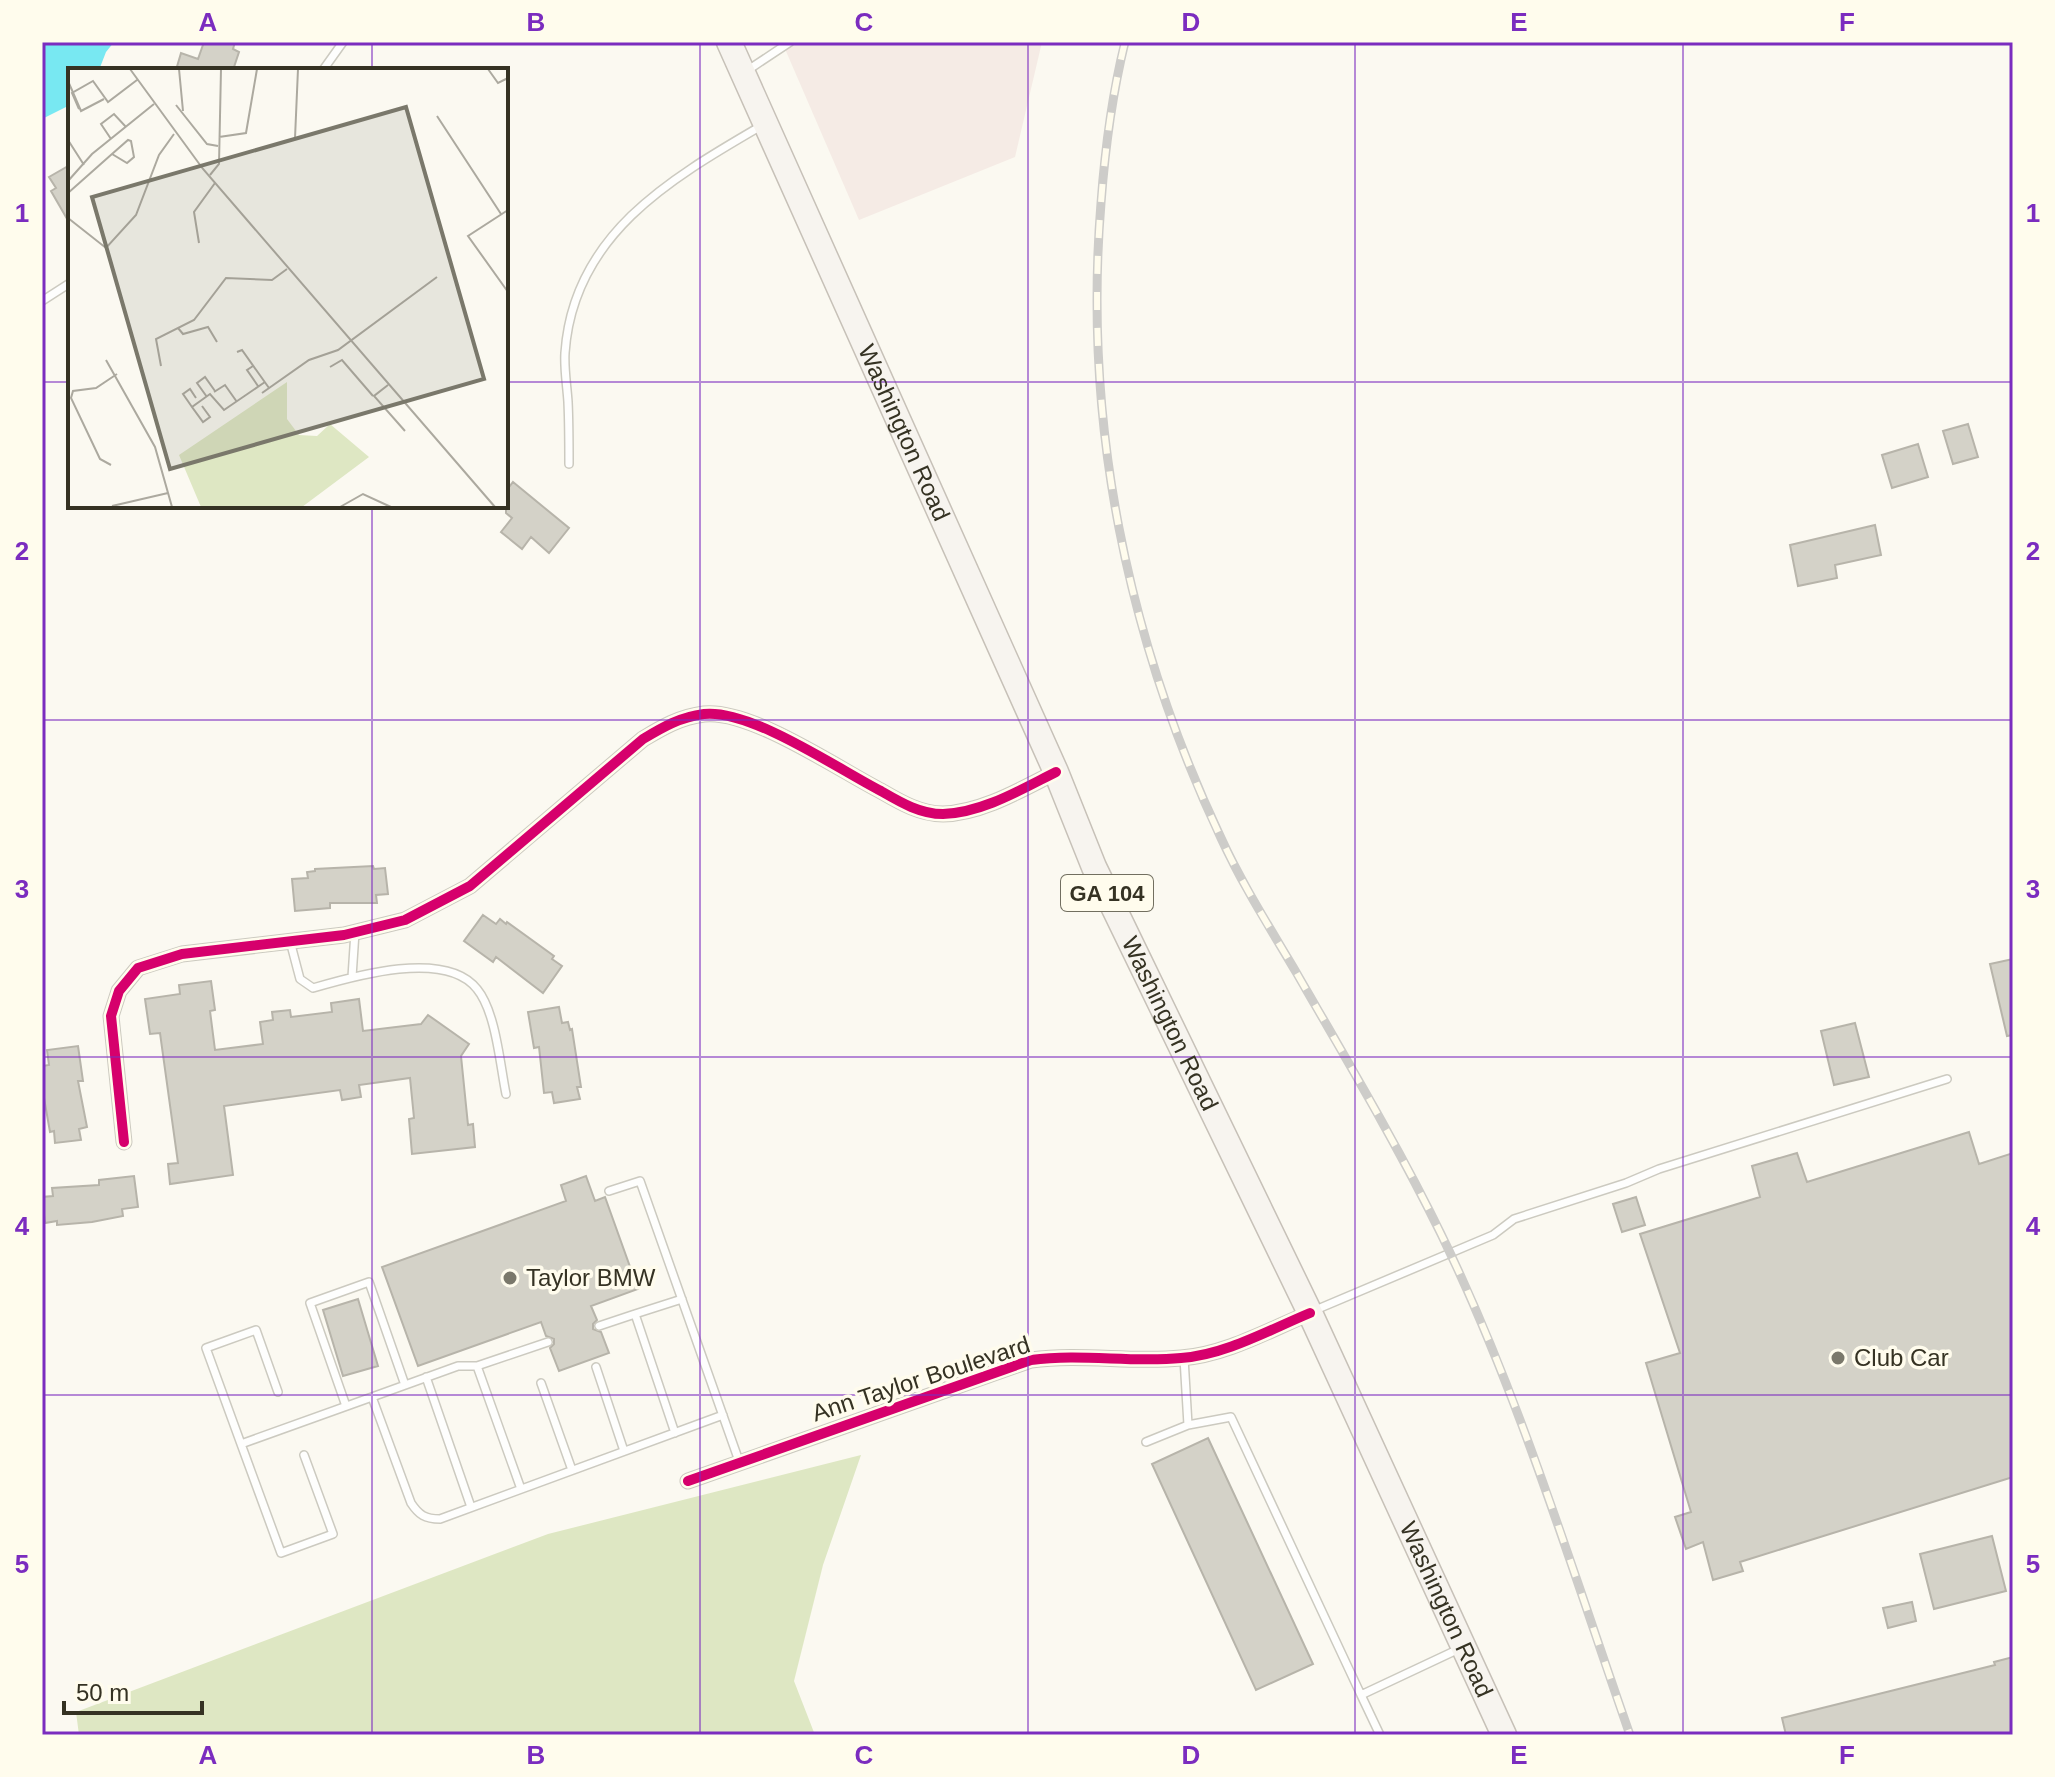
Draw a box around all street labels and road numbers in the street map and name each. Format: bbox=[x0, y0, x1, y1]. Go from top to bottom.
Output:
street label: Washington Road bbox=[853, 340, 956, 525]
road number: GA 104 bbox=[1061, 875, 1153, 911]
street label: Washington Road bbox=[1117, 932, 1224, 1115]
street label: Ann Taylor Boulevard bbox=[808, 1331, 1033, 1427]
street label: Washington Road bbox=[1395, 1517, 1499, 1701]

